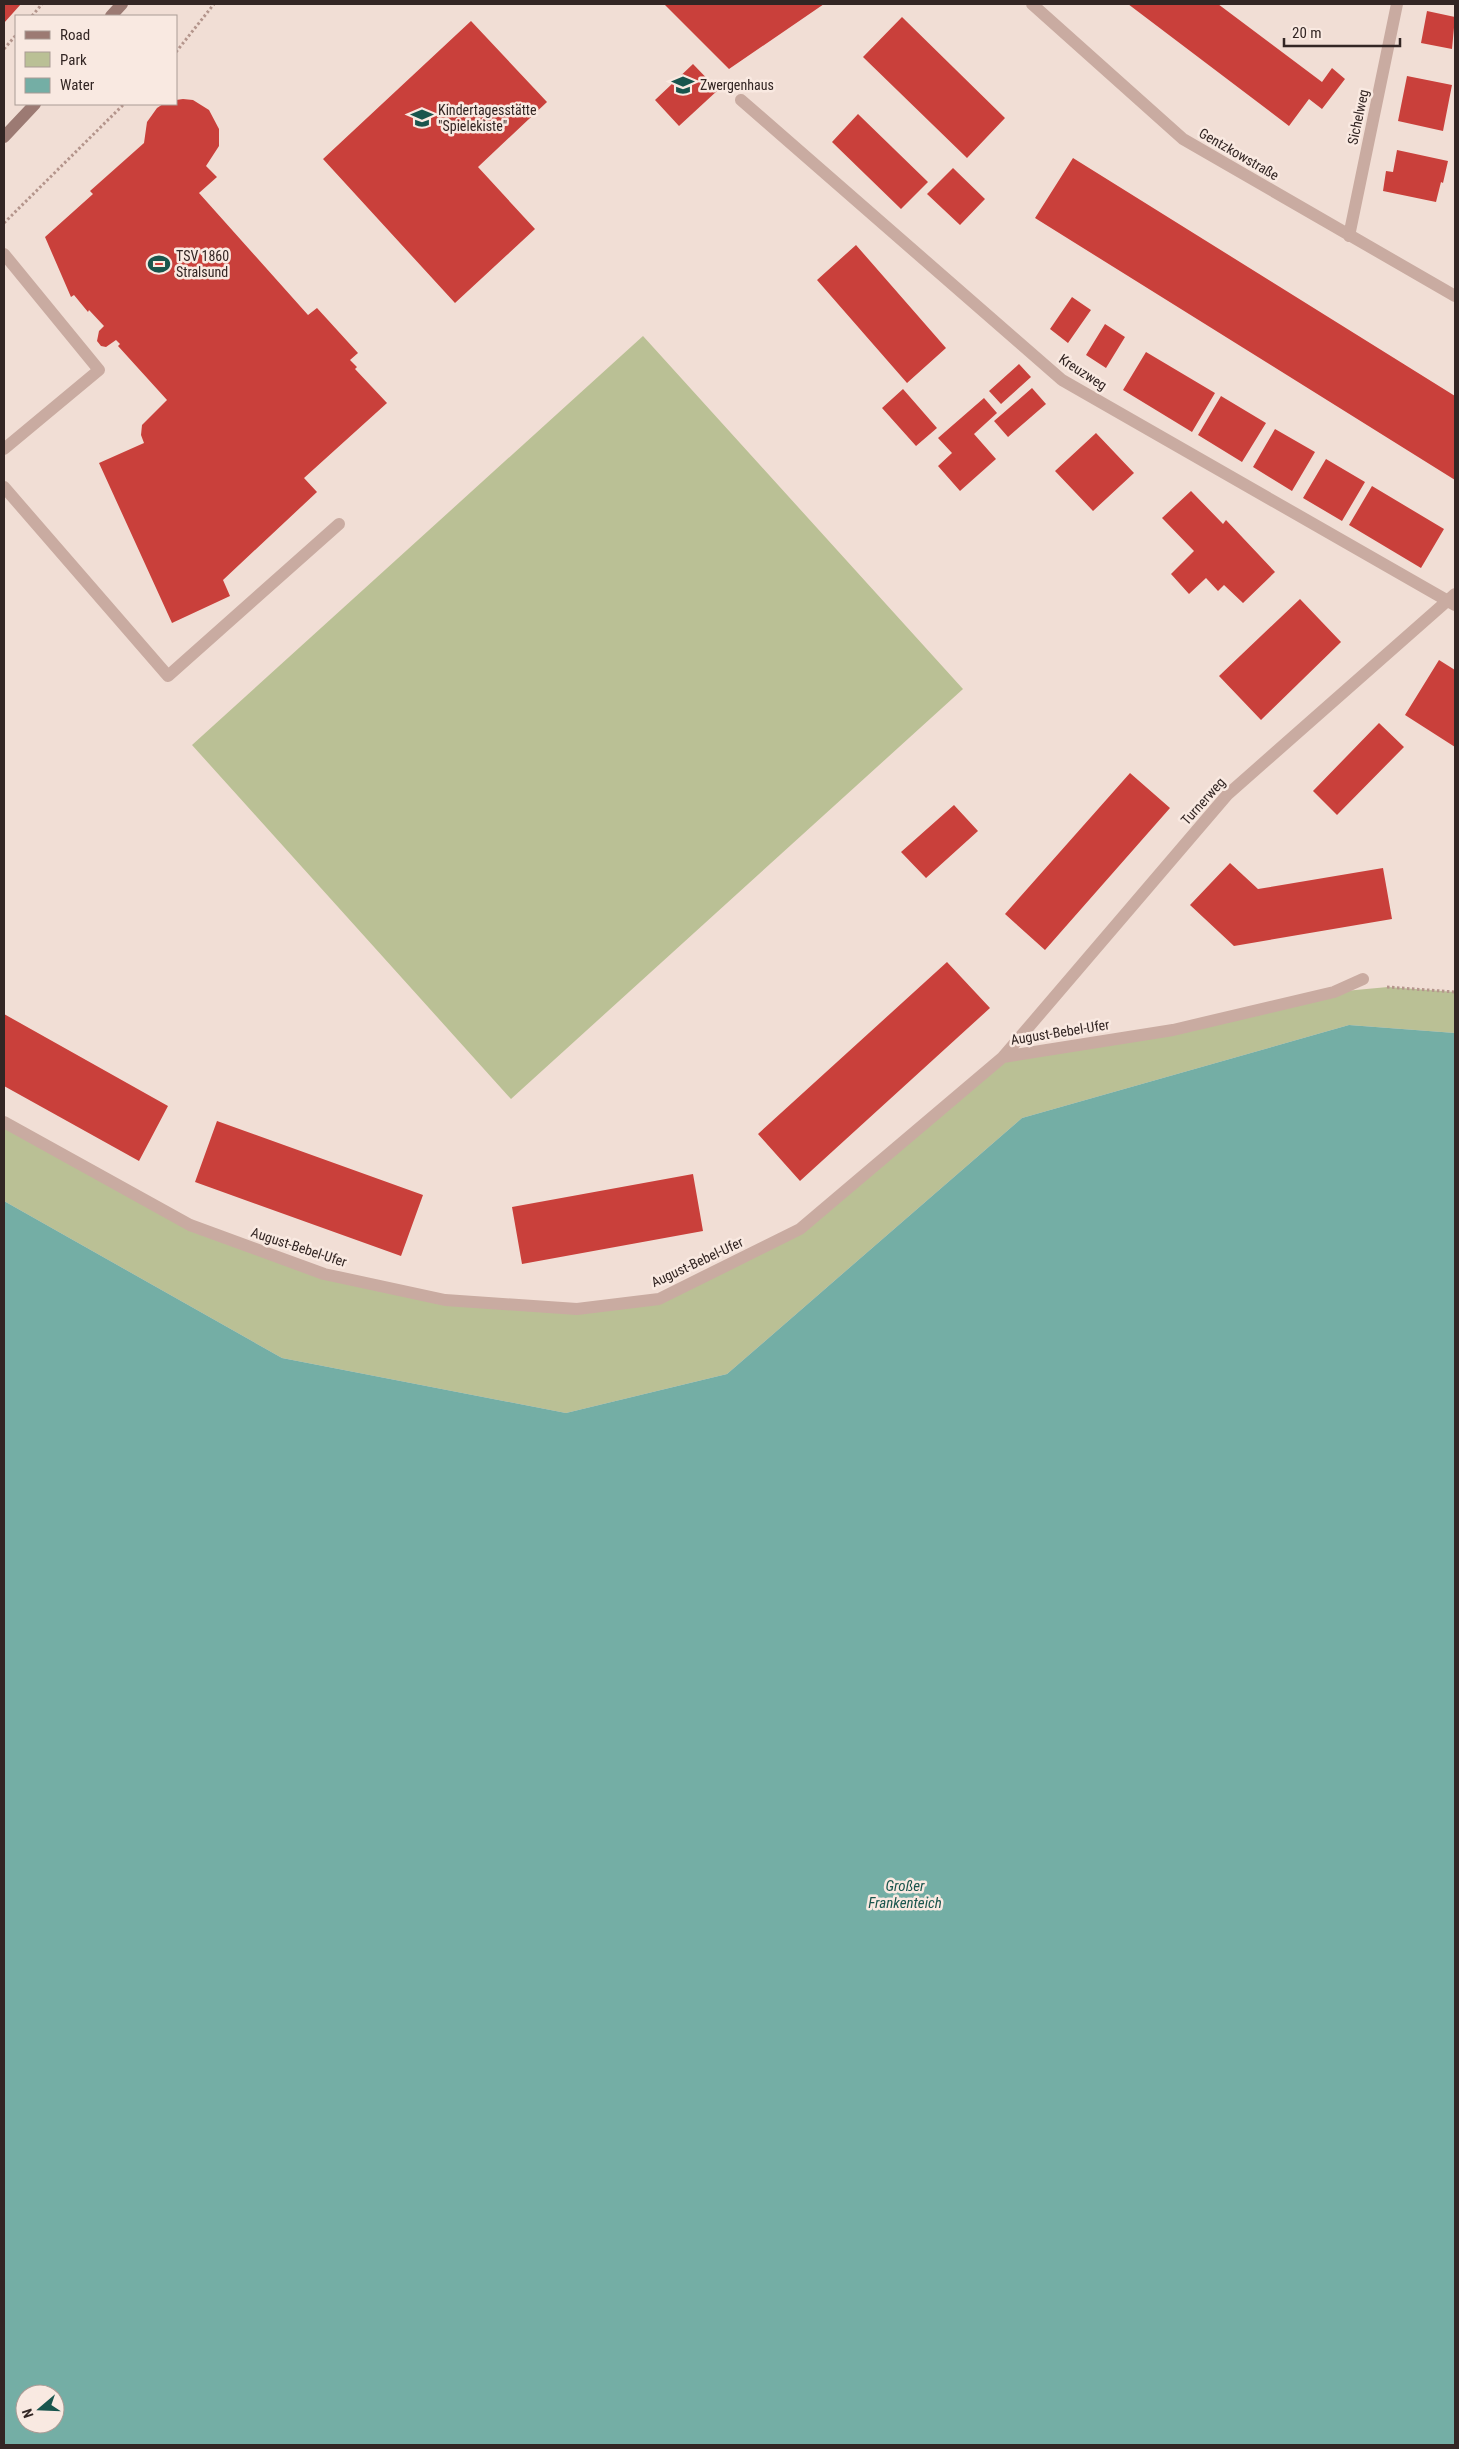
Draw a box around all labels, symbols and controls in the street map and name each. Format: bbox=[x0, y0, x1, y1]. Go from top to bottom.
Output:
legend bbox=[15, 15, 178, 105]
scale bar bbox=[1284, 15, 1400, 47]
text: 20 m bbox=[1292, 24, 1322, 42]
text: Road bbox=[60, 26, 90, 44]
text: Park bbox=[60, 51, 87, 69]
school or university icon: Zwergenhaus bbox=[670, 72, 696, 98]
text: Water bbox=[60, 76, 95, 94]
place label: Zwergenhaus bbox=[700, 77, 774, 93]
street label: Sichelweg bbox=[1344, 88, 1372, 146]
place label: Kindertagesstätte "Spielekiste" bbox=[438, 102, 537, 134]
school or university icon: Kindertagesstätte "Spielekiste" bbox=[409, 105, 435, 131]
street label: Gentzkowstraße bbox=[1196, 125, 1282, 184]
place label: TSV 1860 Stralsund bbox=[176, 248, 229, 280]
sports icon: TSV 1860 Stralsund bbox=[146, 251, 172, 277]
street label: Kreuzweg bbox=[1056, 351, 1110, 393]
street label: Turnerweg bbox=[1178, 774, 1228, 828]
street label: August-Bebel-Ufer bbox=[1009, 1016, 1111, 1048]
street label: August-Bebel-Ufer bbox=[249, 1224, 349, 1270]
street label: August-Bebel-Ufer bbox=[648, 1234, 746, 1290]
water label: Großer Frankenteich bbox=[868, 1877, 942, 1912]
north arrow bbox=[15, 2384, 65, 2434]
text: N bbox=[19, 2407, 37, 2420]

